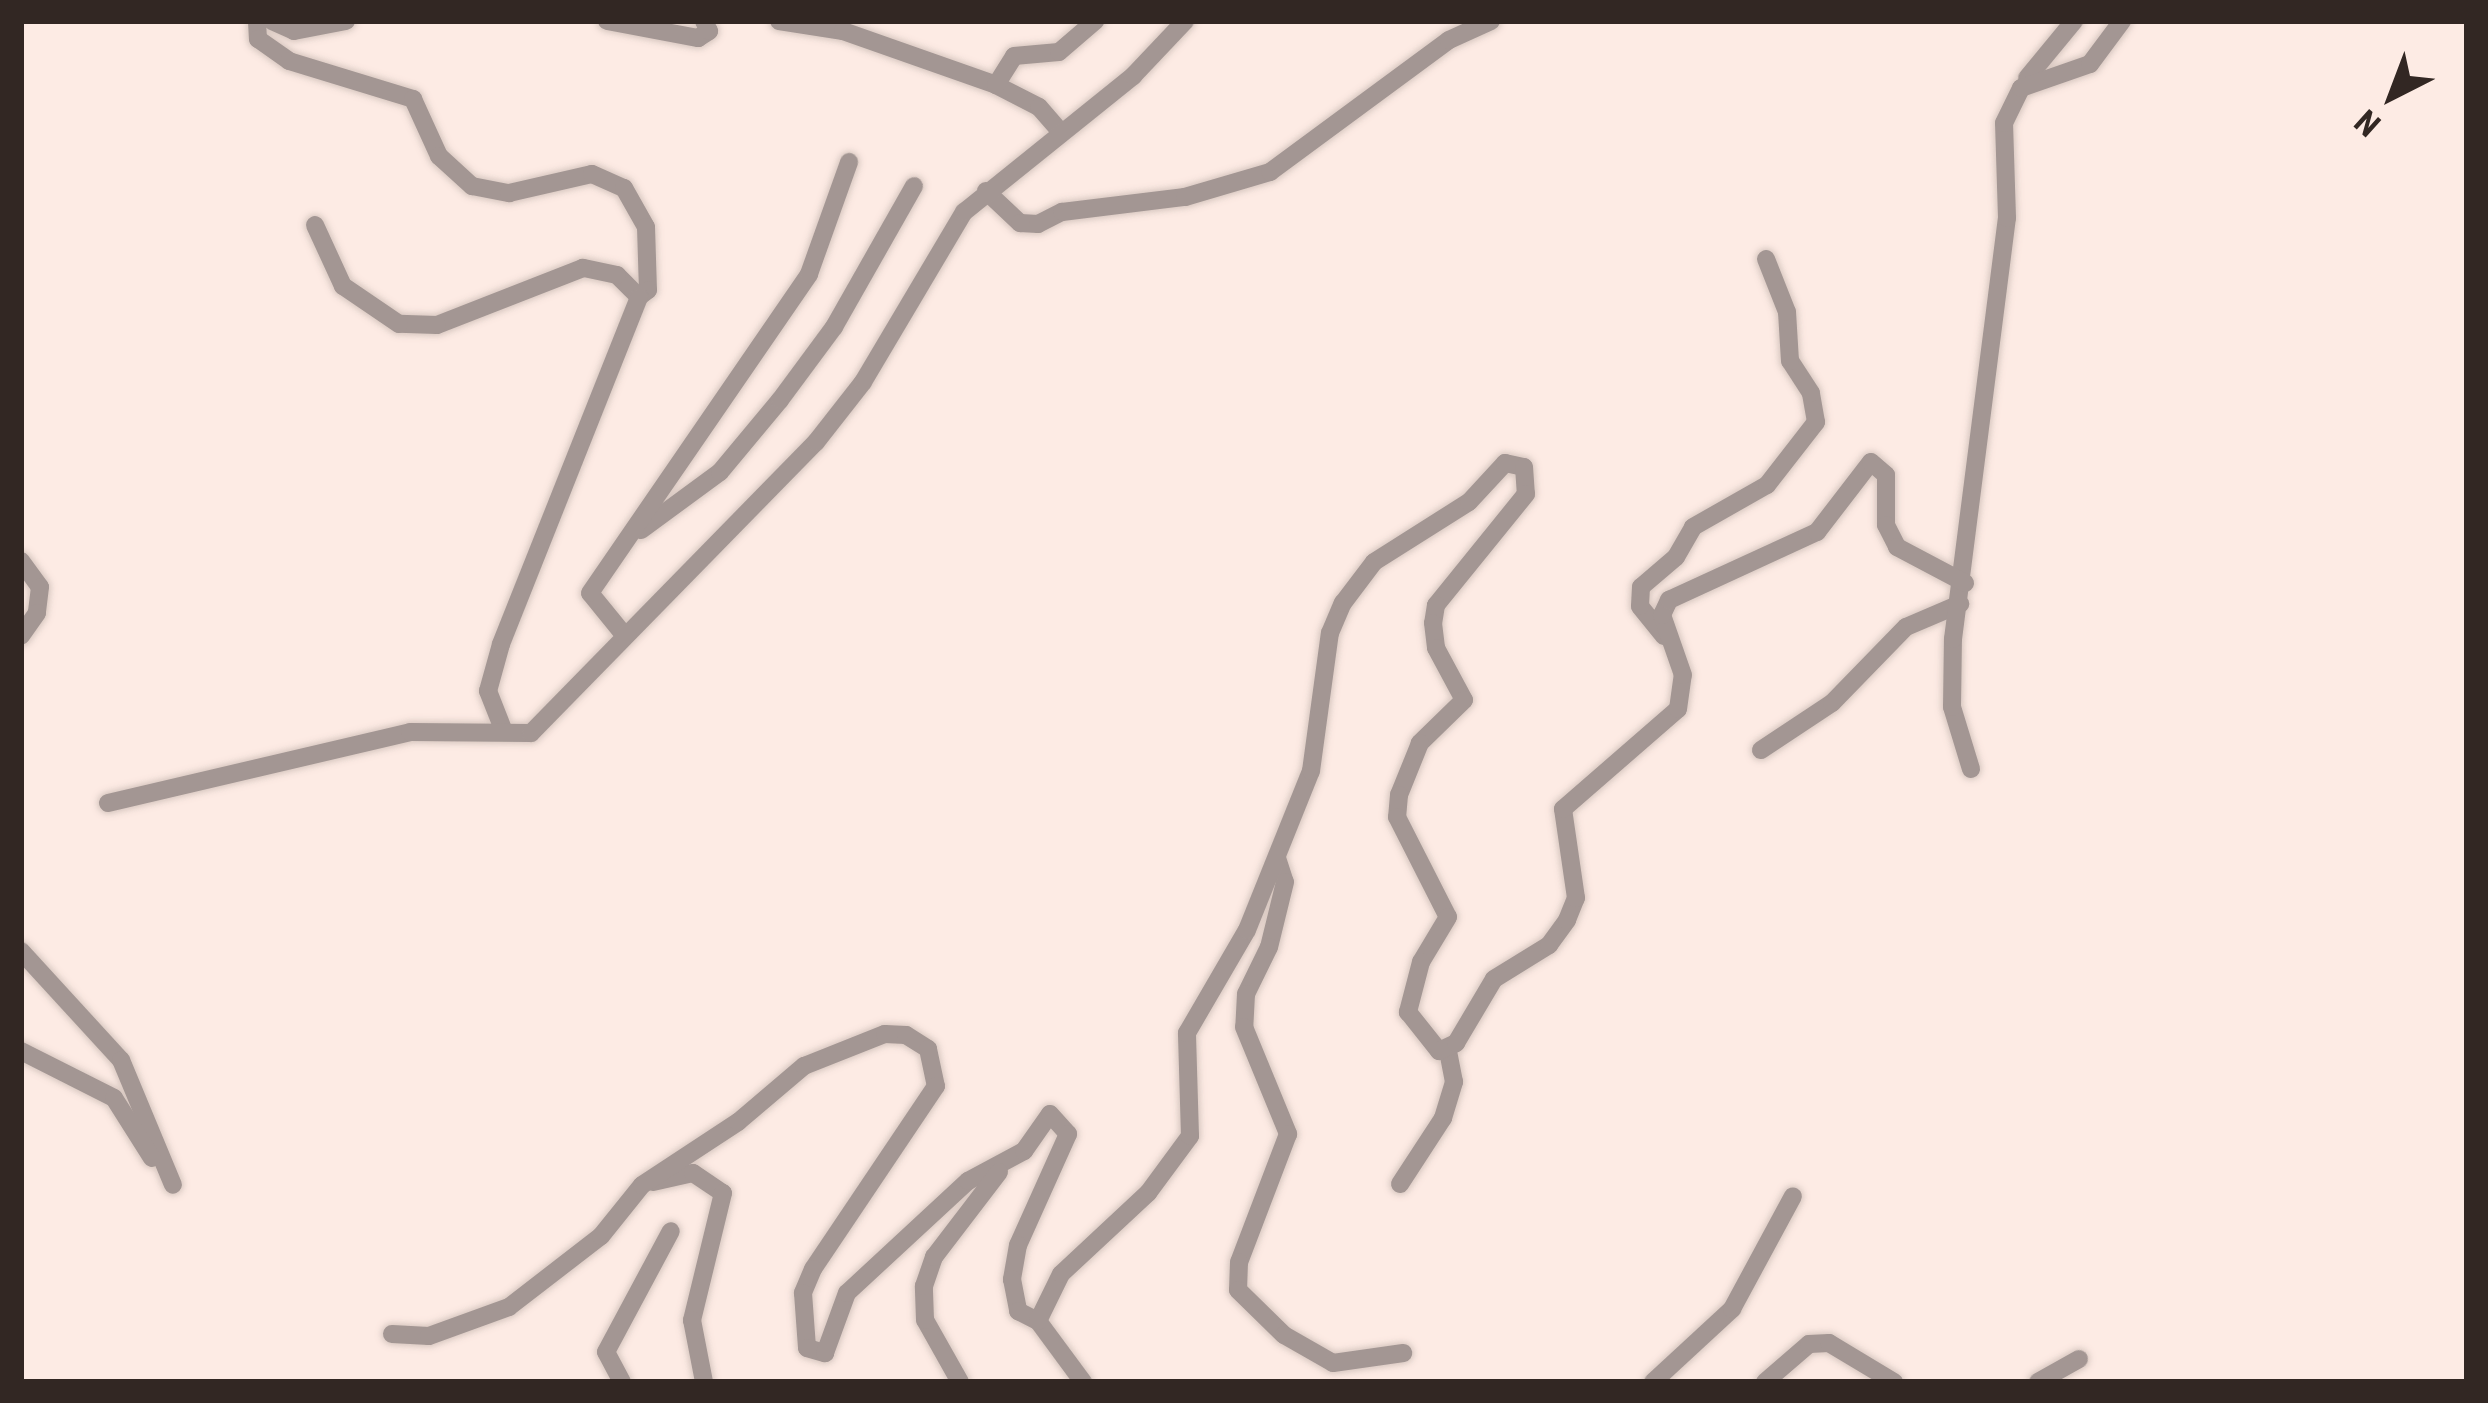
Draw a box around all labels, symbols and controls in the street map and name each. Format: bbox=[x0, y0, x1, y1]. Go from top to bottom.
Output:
north arrow bbox=[2332, 36, 2452, 156]
text: N bbox=[2347, 102, 2388, 144]

